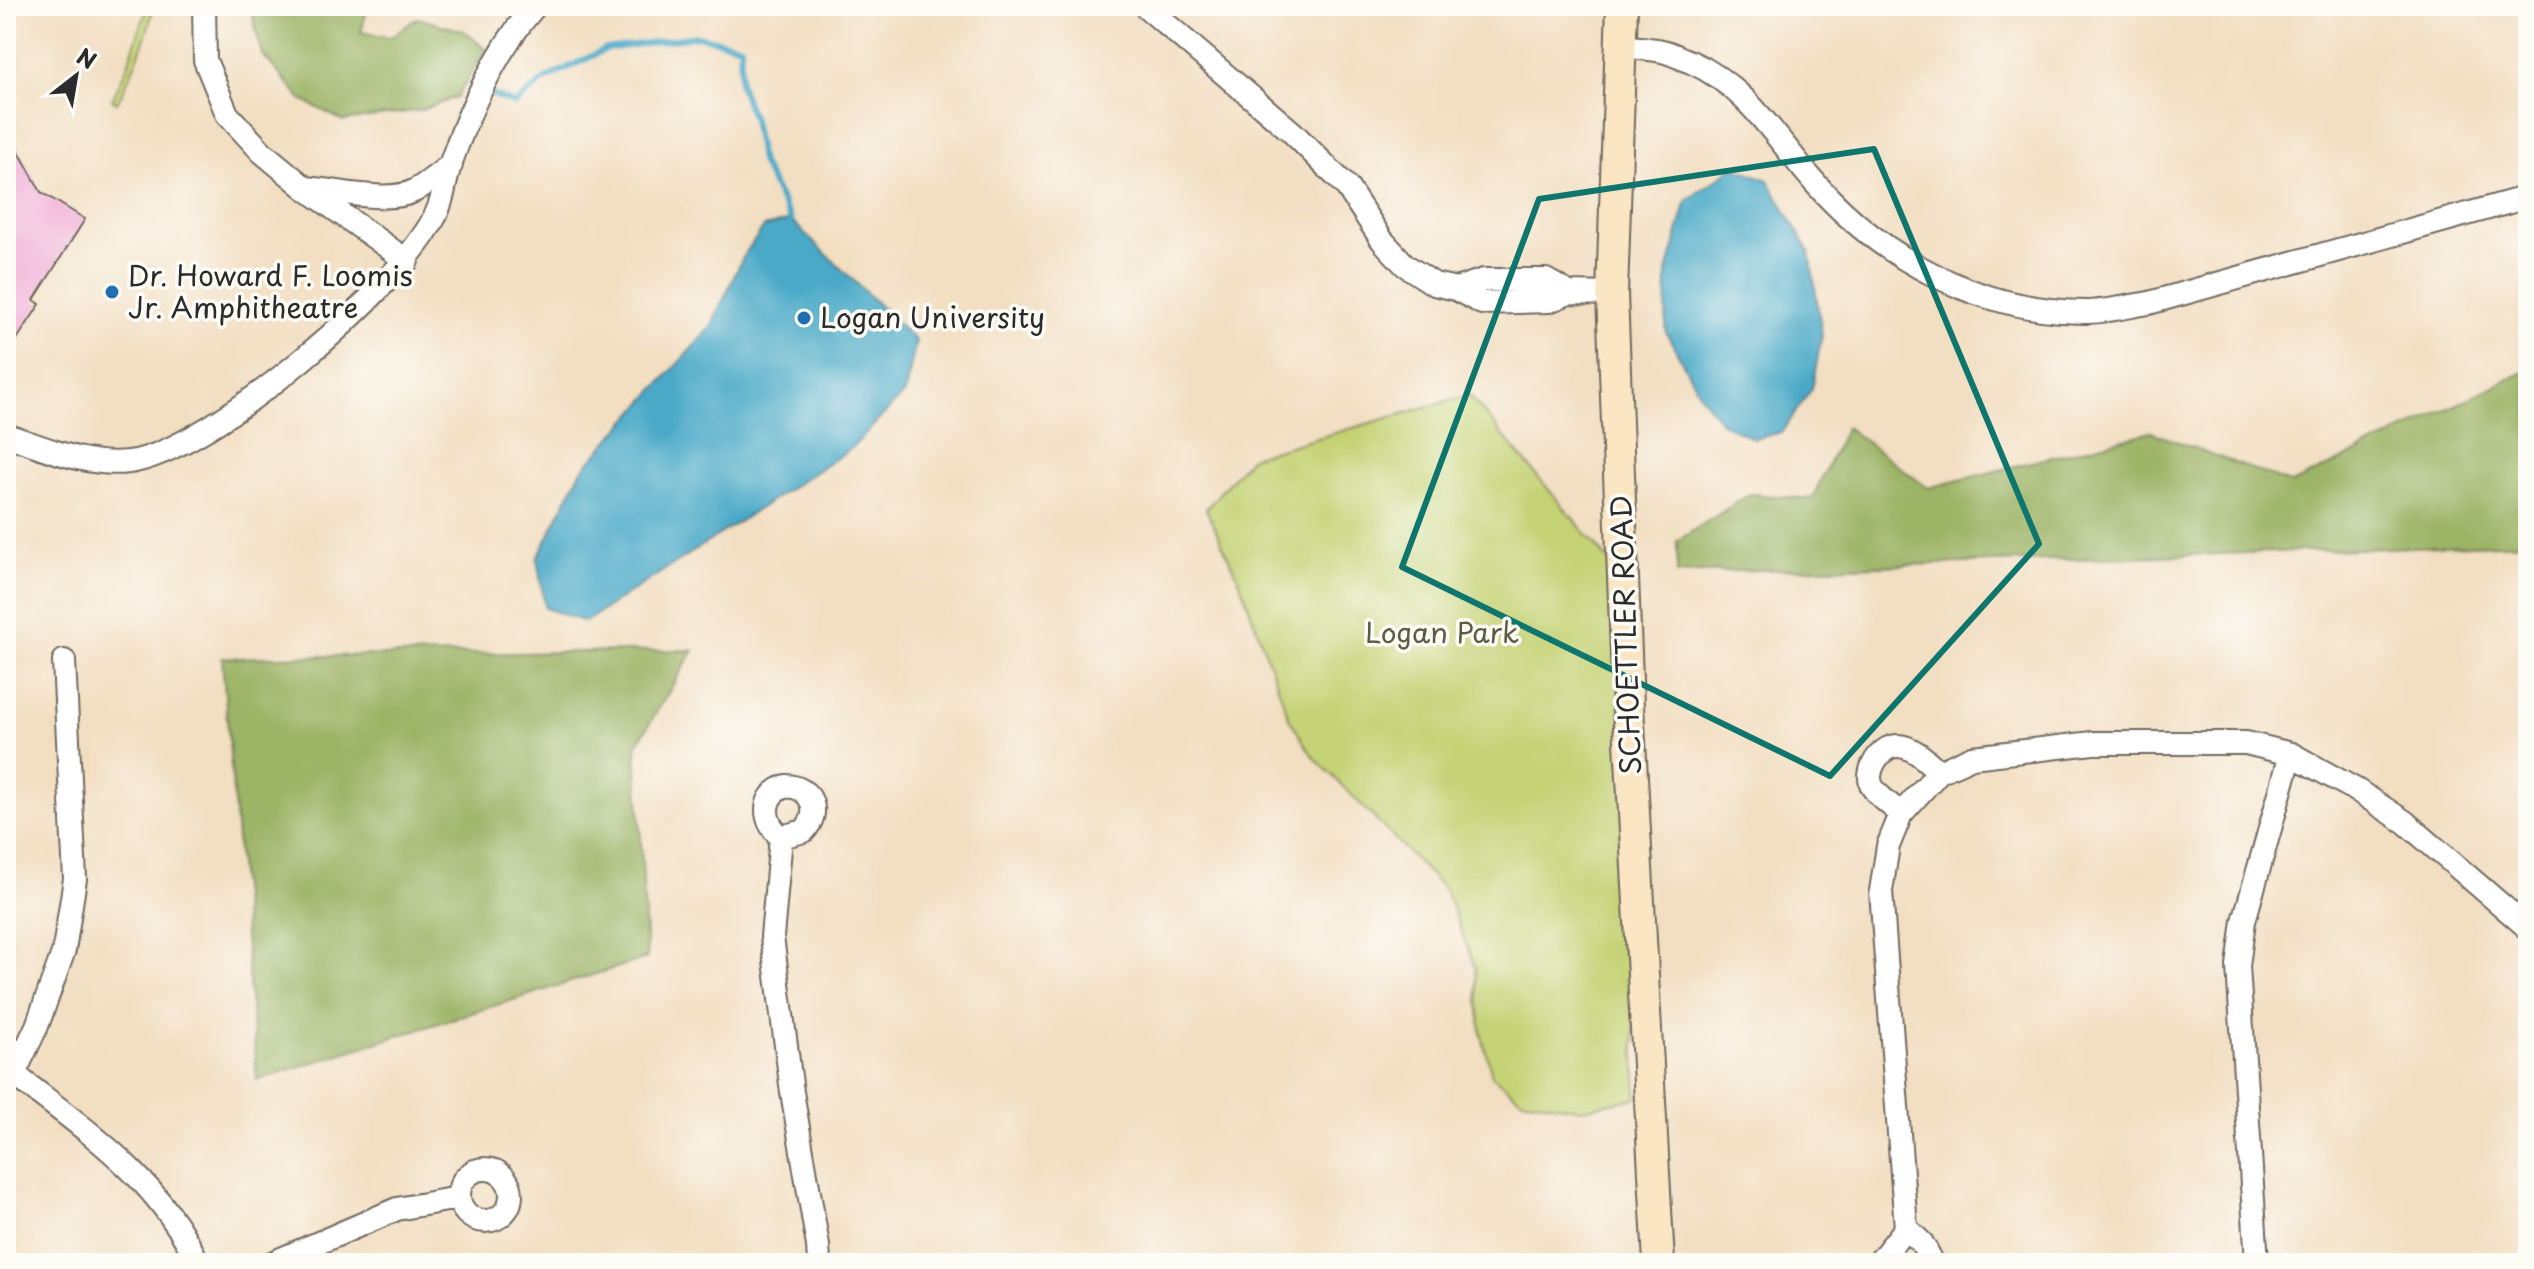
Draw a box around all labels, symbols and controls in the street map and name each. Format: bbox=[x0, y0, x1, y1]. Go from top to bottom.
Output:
north arrow bbox=[36, 36, 116, 116]
text: N bbox=[71, 39, 103, 76]
place label: Dr. Howard F. Loomis Jr. Amphitheatre bbox=[128, 253, 413, 328]
marker: Dr. Howard F. Loomis Jr. Amphitheatre bbox=[103, 283, 121, 301]
place label: Logan University bbox=[820, 295, 1045, 338]
marker: Logan University bbox=[795, 309, 813, 327]
street label: SCHOETTLER ROAD bbox=[1598, 494, 1651, 776]
park label: Logan Park bbox=[1365, 610, 1519, 653]

